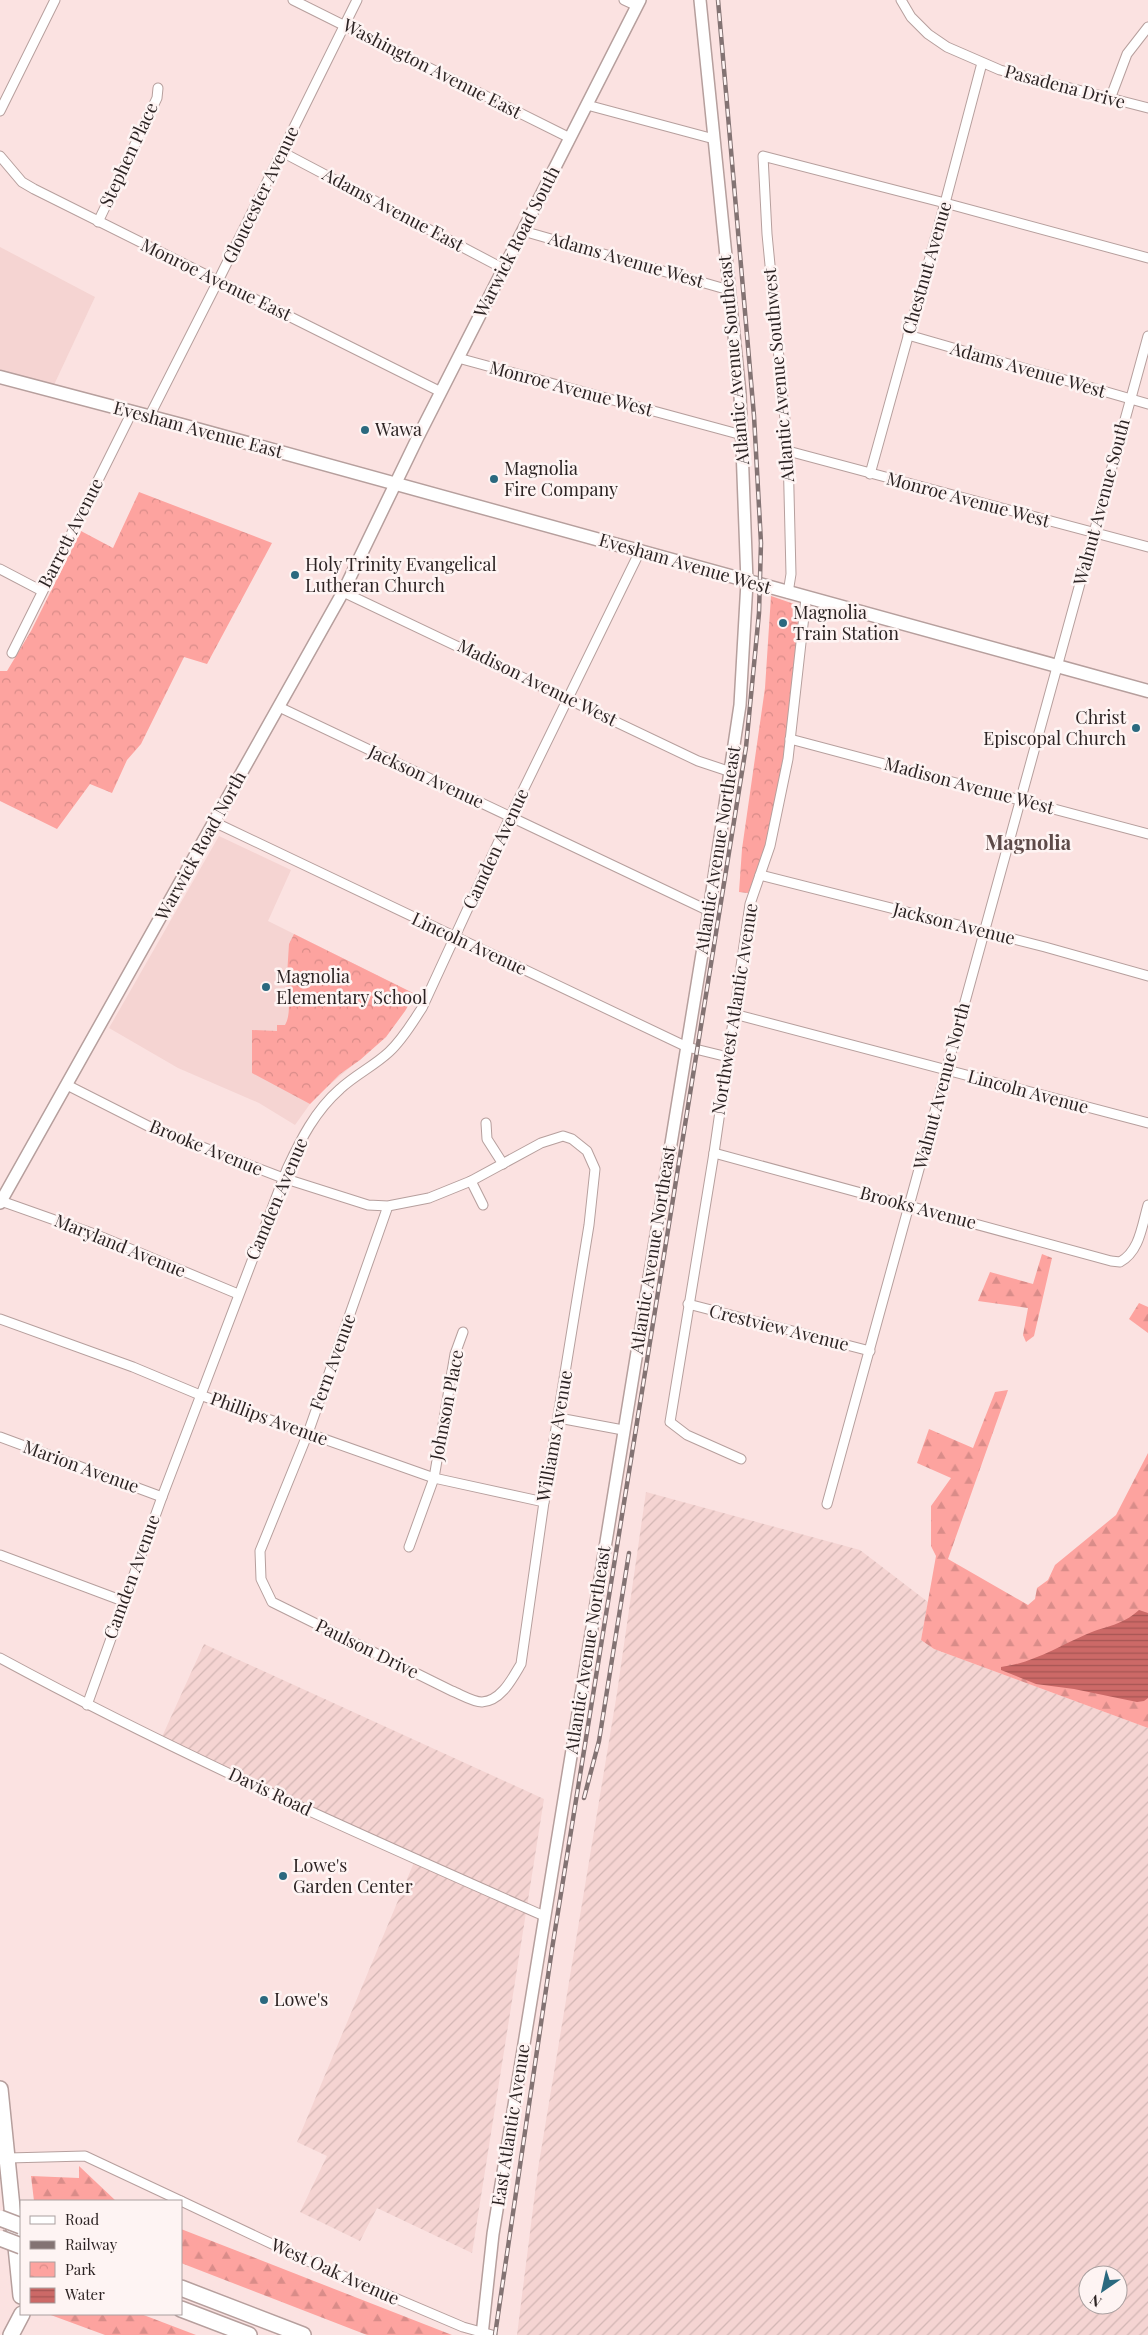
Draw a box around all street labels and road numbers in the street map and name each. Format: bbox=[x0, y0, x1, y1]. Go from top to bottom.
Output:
street label: Washington Avenue East bbox=[338, 12, 526, 124]
street label: Pasadena Drive bbox=[1002, 58, 1128, 114]
street label: Stephen Place bbox=[93, 98, 163, 211]
street label: Gloucester Avenue bbox=[216, 122, 304, 267]
street label: Adams Avenue East bbox=[318, 161, 469, 257]
street label: Warwick Road South bbox=[467, 161, 565, 322]
street label: Chestnut Avenue bbox=[896, 199, 956, 337]
street label: Adams Avenue West bbox=[545, 225, 707, 293]
street label: Monroe Avenue East bbox=[137, 232, 296, 326]
street label: Atlantic Avenue Southeast bbox=[712, 254, 754, 467]
street label: Atlantic Avenue Southwest bbox=[757, 266, 799, 484]
street label: Adams Avenue West bbox=[947, 335, 1109, 403]
street label: Monroe Avenue West bbox=[487, 355, 656, 422]
street label: Evesham Avenue East bbox=[111, 395, 286, 463]
street label: Walnut Avenue South bbox=[1067, 415, 1135, 589]
street label: Monroe Avenue West bbox=[884, 466, 1053, 533]
street label: Barrett Avenue bbox=[32, 474, 108, 591]
street label: Evesham Avenue West bbox=[596, 527, 775, 599]
street label: Madison Avenue West bbox=[454, 633, 622, 731]
street label: Jackson Avenue bbox=[364, 738, 488, 813]
street label: Atlantic Avenue Northeast bbox=[689, 743, 745, 957]
street label: Madison Avenue West bbox=[882, 751, 1057, 819]
street label: Warwick Road North bbox=[149, 766, 251, 925]
street label: Camden Avenue bbox=[457, 784, 534, 913]
street label: Jackson Avenue bbox=[890, 896, 1018, 950]
street label: Northwest Atlantic Avenue bbox=[705, 901, 763, 1116]
street label: Lincoln Avenue bbox=[408, 906, 531, 980]
street label: Walnut Avenue North bbox=[907, 999, 975, 1173]
street label: Lincoln Avenue bbox=[965, 1063, 1091, 1119]
street label: Brooke Avenue bbox=[146, 1113, 267, 1181]
street label: Camden Avenue bbox=[239, 1134, 313, 1264]
street label: Atlantic Avenue Northeast bbox=[624, 1143, 680, 1357]
street label: Brooks Avenue bbox=[857, 1180, 979, 1234]
street label: Maryland Avenue bbox=[51, 1208, 190, 1282]
street label: Crestview Avenue bbox=[707, 1298, 852, 1356]
street label: Fern Avenue bbox=[304, 1310, 361, 1413]
street label: Johnson Place bbox=[423, 1348, 468, 1463]
street label: Williams Avenue bbox=[530, 1368, 577, 1504]
street label: Phillips Avenue bbox=[207, 1386, 332, 1450]
street label: Marion Avenue bbox=[20, 1434, 143, 1498]
street label: Camden Avenue bbox=[97, 1511, 165, 1642]
street label: Atlantic Avenue Northeast bbox=[559, 1543, 615, 1757]
street label: Paulson Drive bbox=[312, 1613, 423, 1683]
street label: Davis Road bbox=[225, 1761, 316, 1821]
street label: East Atlantic Avenue bbox=[485, 2042, 535, 2208]
street label: West Oak Avenue bbox=[267, 2232, 403, 2310]

